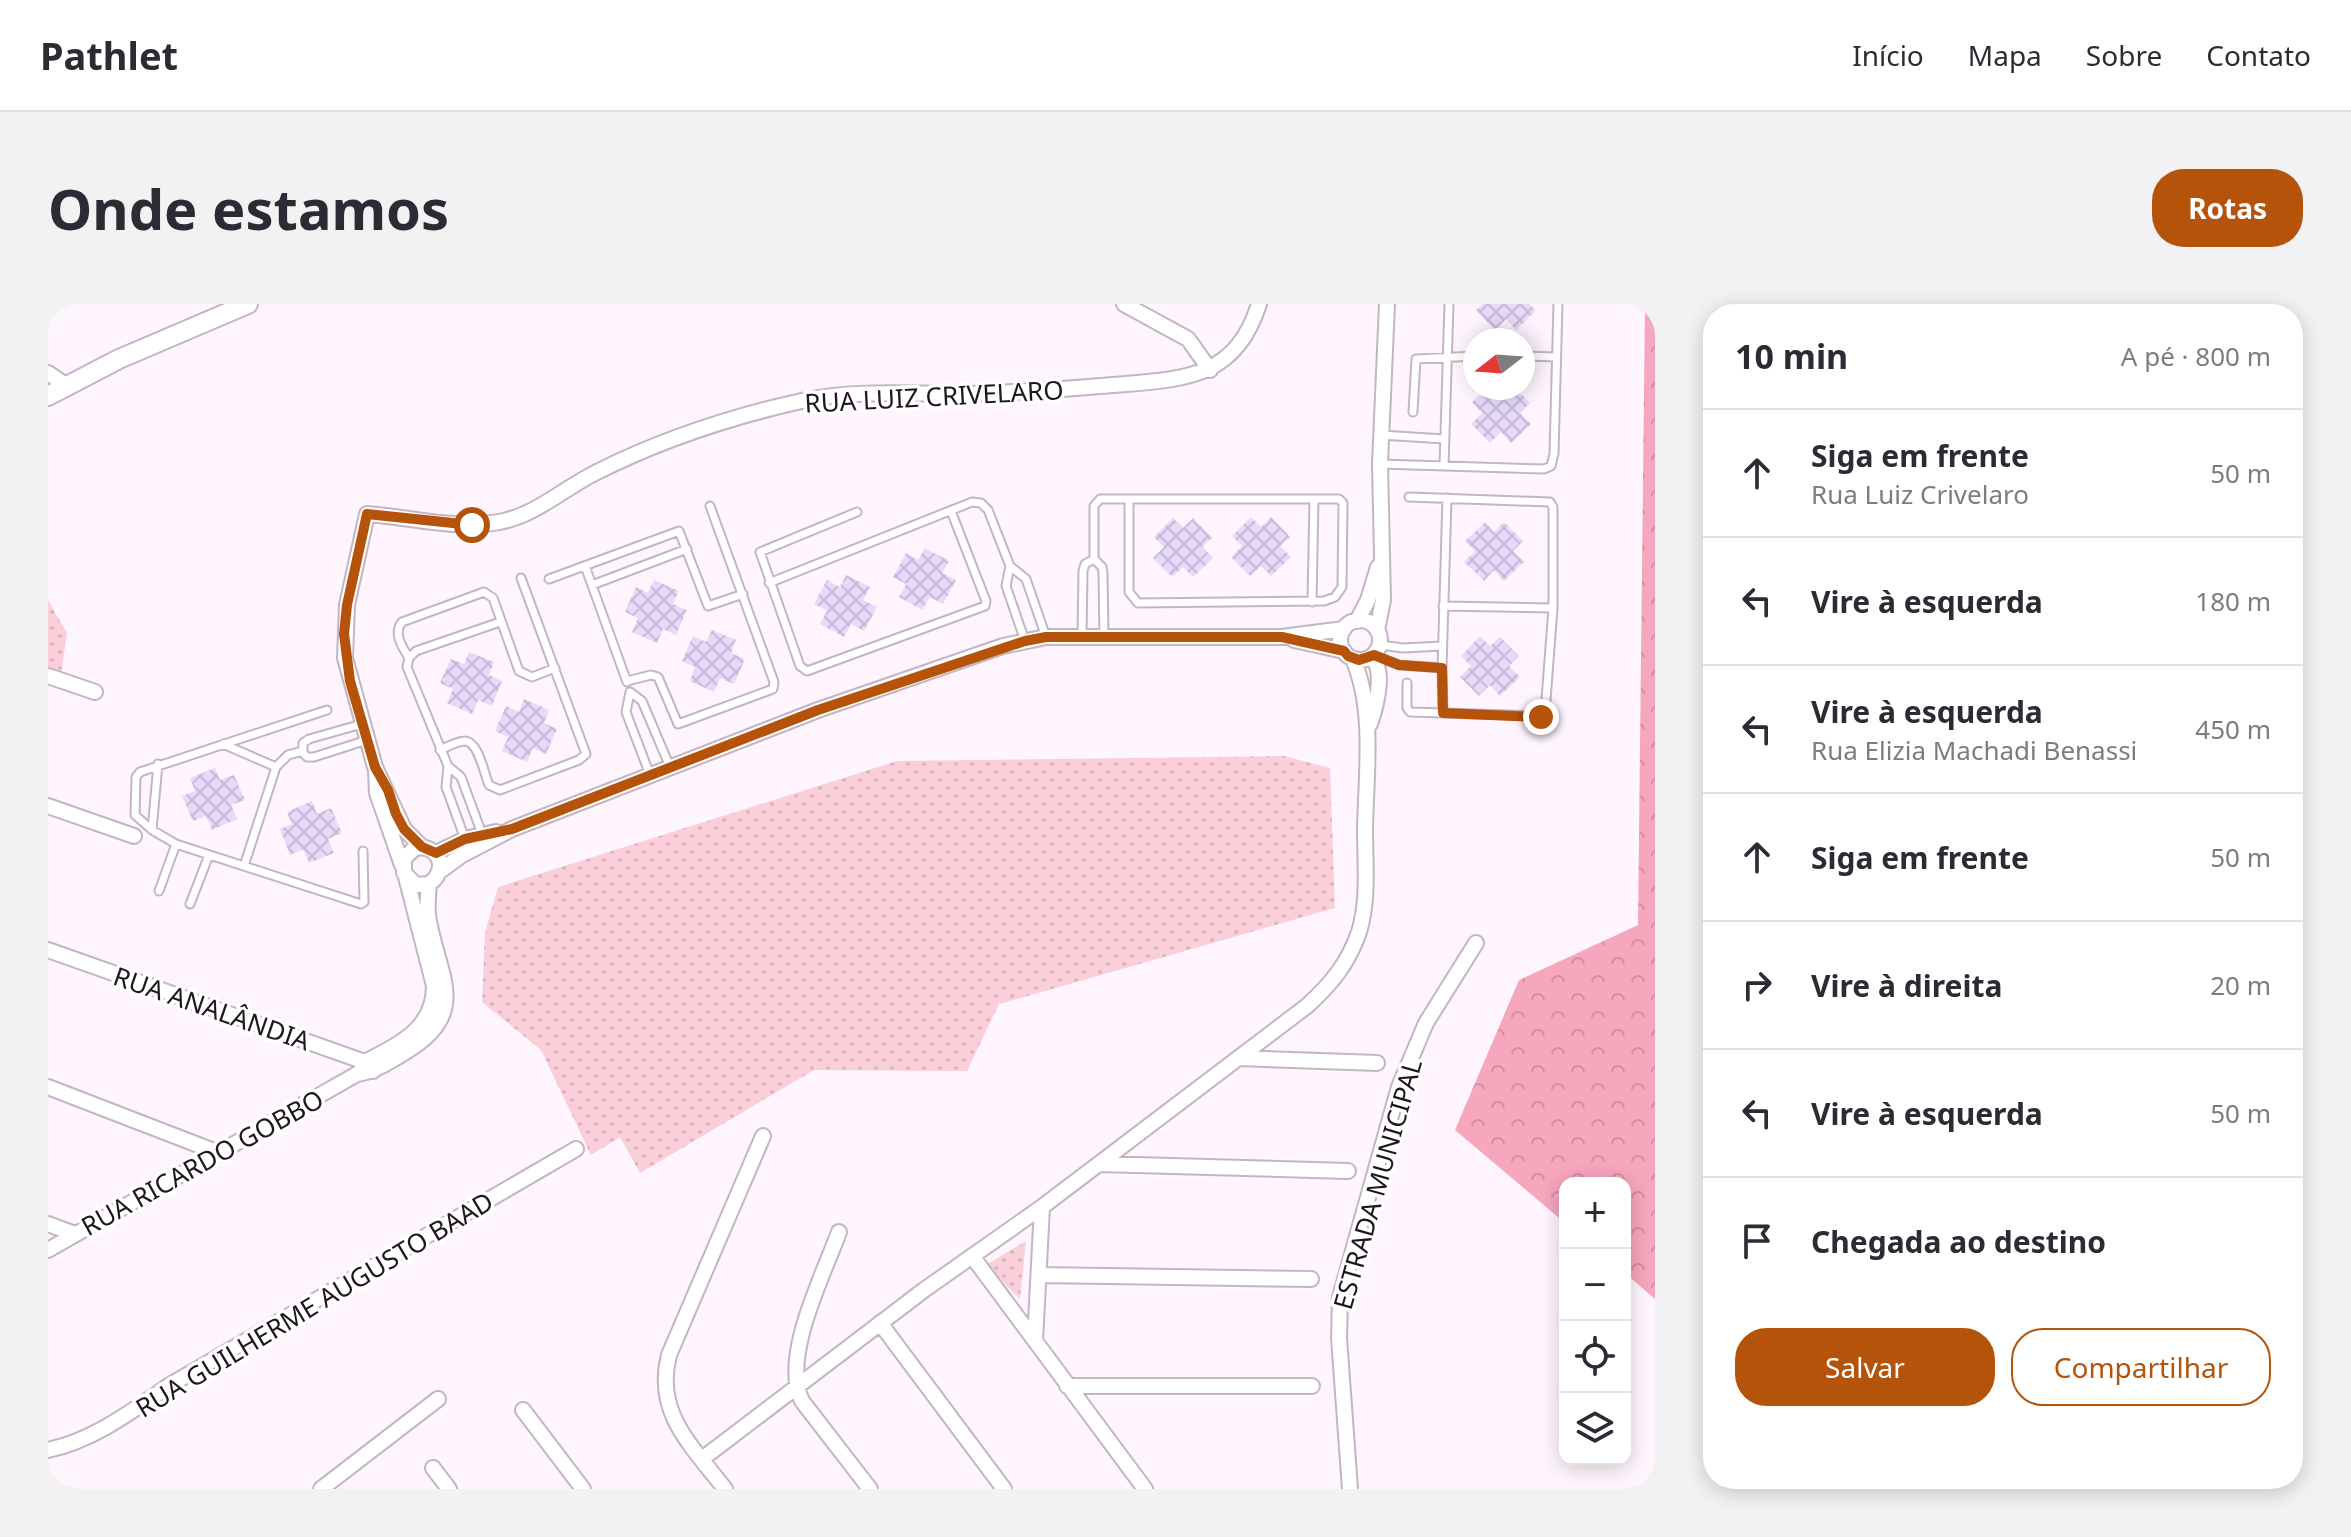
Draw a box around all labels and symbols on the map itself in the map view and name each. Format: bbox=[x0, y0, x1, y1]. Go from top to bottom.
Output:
north arrow bbox=[1463, 328, 1535, 400]
street label: RUA LUIZ CRIVELARO bbox=[804, 371, 1064, 421]
route start bbox=[454, 507, 490, 543]
route end bbox=[1523, 699, 1559, 735]
street label: RUA ANALÂNDIA bbox=[109, 957, 315, 1059]
street label: ESTRADA MUNICIPAL bbox=[1324, 1055, 1430, 1313]
street label: RUA RICARDO GOBBO bbox=[74, 1080, 330, 1244]
street label: RUA GUILHERME AUGUSTO BAAD bbox=[128, 1183, 500, 1425]

